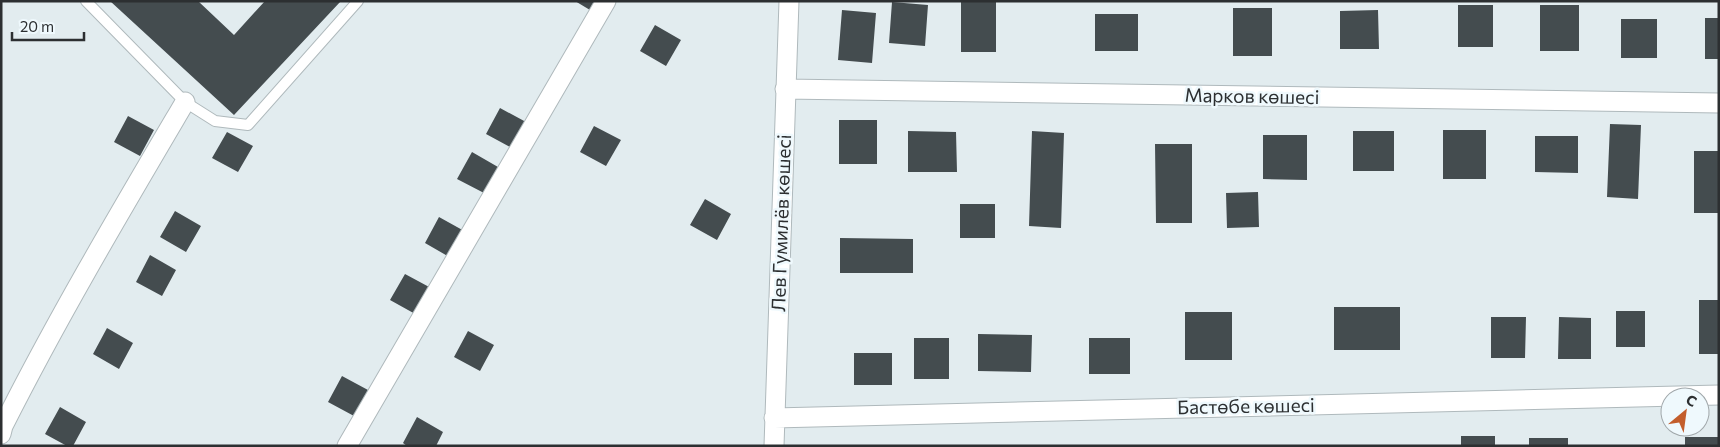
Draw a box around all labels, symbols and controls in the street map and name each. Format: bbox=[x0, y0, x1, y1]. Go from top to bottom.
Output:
scale bar bbox=[12, 10, 85, 42]
text: 20 m bbox=[20, 17, 54, 35]
street label: Марков көшесі bbox=[1184, 83, 1320, 108]
street label: Лев Гумилёв көшесі bbox=[766, 134, 795, 312]
north arrow bbox=[1660, 387, 1710, 437]
text: С bbox=[1683, 390, 1700, 410]
street label: Бастөбе көшесі bbox=[1177, 393, 1315, 418]

